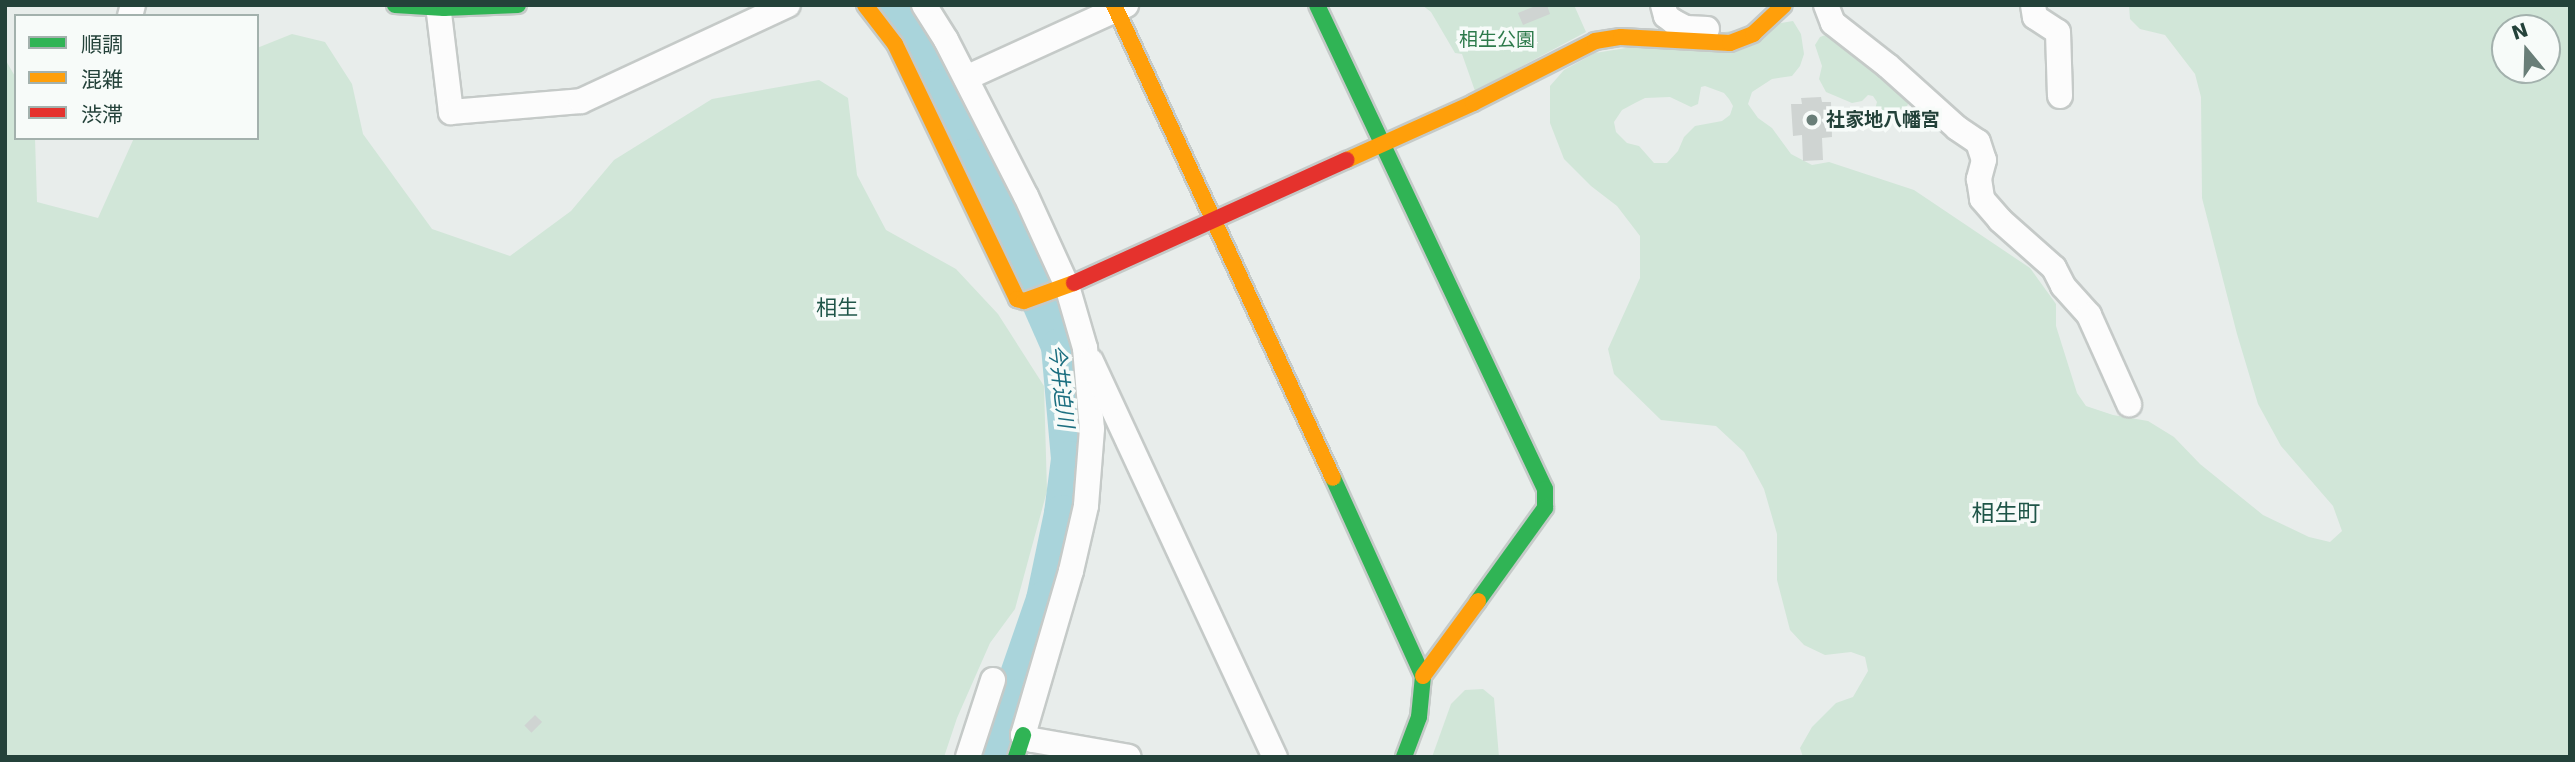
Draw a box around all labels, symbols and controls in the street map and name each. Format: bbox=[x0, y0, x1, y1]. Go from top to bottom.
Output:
legend bbox=[14, 14, 259, 140]
north arrow bbox=[2491, 14, 2561, 84]
text: N bbox=[2509, 18, 2531, 44]
park label: 相生公園 bbox=[1459, 29, 1535, 51]
text: 順調 bbox=[81, 33, 123, 57]
text: 混雑 bbox=[81, 68, 123, 92]
text: 渋滞 bbox=[81, 103, 123, 127]
place label: 社家地八幡宮 bbox=[1826, 109, 1940, 131]
marker: 社家地八幡宮 bbox=[1804, 112, 1820, 128]
district label: 相生 bbox=[816, 295, 858, 321]
water label: 今井迫川 bbox=[1043, 343, 1079, 429]
district label: 相生町 bbox=[1972, 499, 2040, 527]

